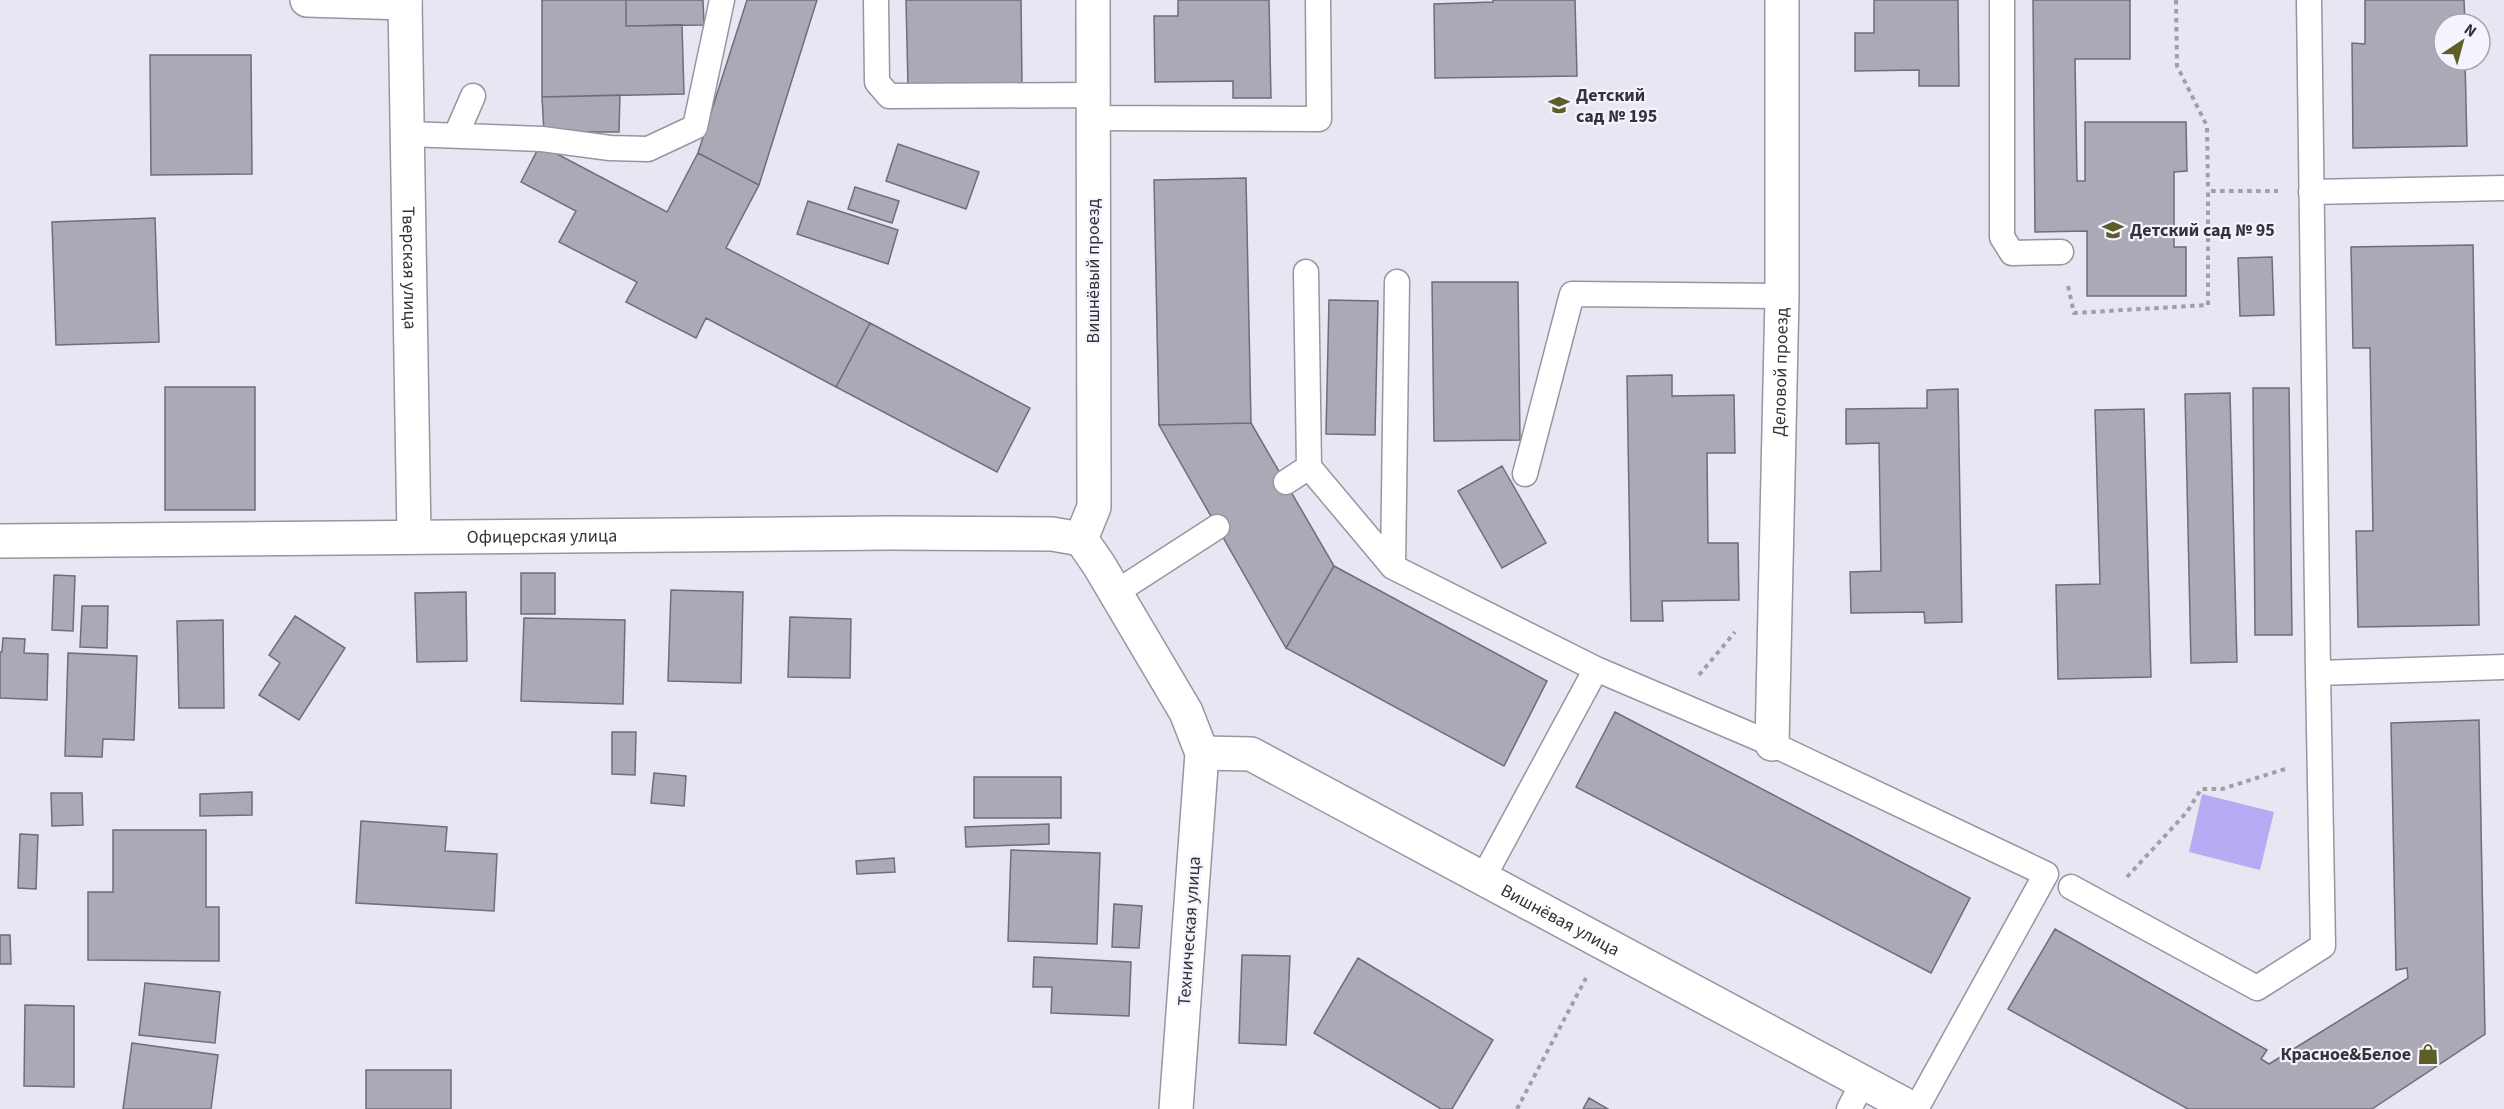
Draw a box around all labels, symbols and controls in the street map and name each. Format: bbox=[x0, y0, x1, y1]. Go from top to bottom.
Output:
north arrow bbox=[2432, 12, 2492, 72]
text: N bbox=[2459, 19, 2481, 43]
place label: Детский сад № 195 bbox=[1576, 83, 1657, 129]
school or university icon: Детский сад № 195 bbox=[1547, 93, 1571, 117]
street label: Вишнёвый проезд bbox=[1081, 198, 1106, 343]
street label: Тверская улица bbox=[395, 206, 423, 330]
school or university icon: Детский сад № 95 bbox=[2101, 218, 2125, 242]
place label: Детский сад № 95 bbox=[2130, 218, 2275, 243]
street label: Деловой проезд bbox=[1767, 307, 1795, 437]
street label: Офицерская улица bbox=[467, 523, 617, 550]
street label: Техническая улица bbox=[1172, 855, 1207, 1007]
street label: Вишнёвая улица bbox=[1496, 878, 1624, 962]
place label: Красное&Белое bbox=[2280, 1042, 2411, 1067]
shop icon: Красное&Белое bbox=[2416, 1042, 2440, 1066]

